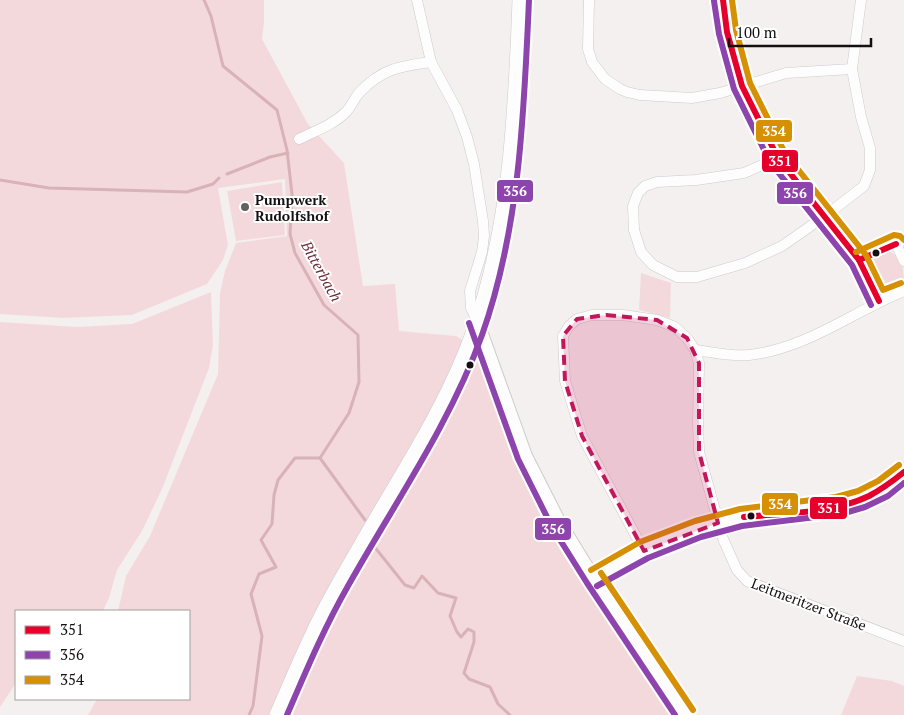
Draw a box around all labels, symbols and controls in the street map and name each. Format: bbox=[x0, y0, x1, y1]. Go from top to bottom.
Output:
scale bar bbox=[729, 15, 872, 47]
text: 100 m bbox=[736, 22, 777, 42]
line badge: 354 bbox=[755, 119, 793, 143]
text: 354 bbox=[762, 121, 786, 140]
line badge: 351 bbox=[761, 149, 799, 173]
text: 351 bbox=[768, 151, 792, 170]
line badge: 356 bbox=[496, 179, 534, 203]
text: 356 bbox=[503, 181, 527, 200]
line badge: 356 bbox=[776, 181, 814, 205]
text: 356 bbox=[783, 183, 807, 202]
place label: Pumpwerk Rudolfshof bbox=[255, 190, 331, 225]
marker: Pumpwerk Rudolfshof bbox=[239, 201, 251, 213]
water label: Bitterbach bbox=[297, 236, 347, 305]
unlabelled marker bbox=[871, 248, 881, 258]
unlabelled marker bbox=[465, 360, 475, 370]
line badge: 354 bbox=[761, 492, 799, 516]
text: 354 bbox=[768, 494, 792, 513]
line badge: 351 bbox=[809, 496, 848, 520]
text: 351 bbox=[817, 498, 841, 517]
unlabelled marker bbox=[746, 511, 756, 521]
line badge: 356 bbox=[534, 517, 572, 541]
text: 356 bbox=[541, 519, 565, 538]
street label: Leitmeritzer Straße bbox=[749, 573, 869, 635]
legend bbox=[15, 610, 190, 700]
text: 351 bbox=[60, 619, 84, 639]
text: 356 bbox=[60, 644, 84, 664]
text: 354 bbox=[60, 669, 84, 689]

